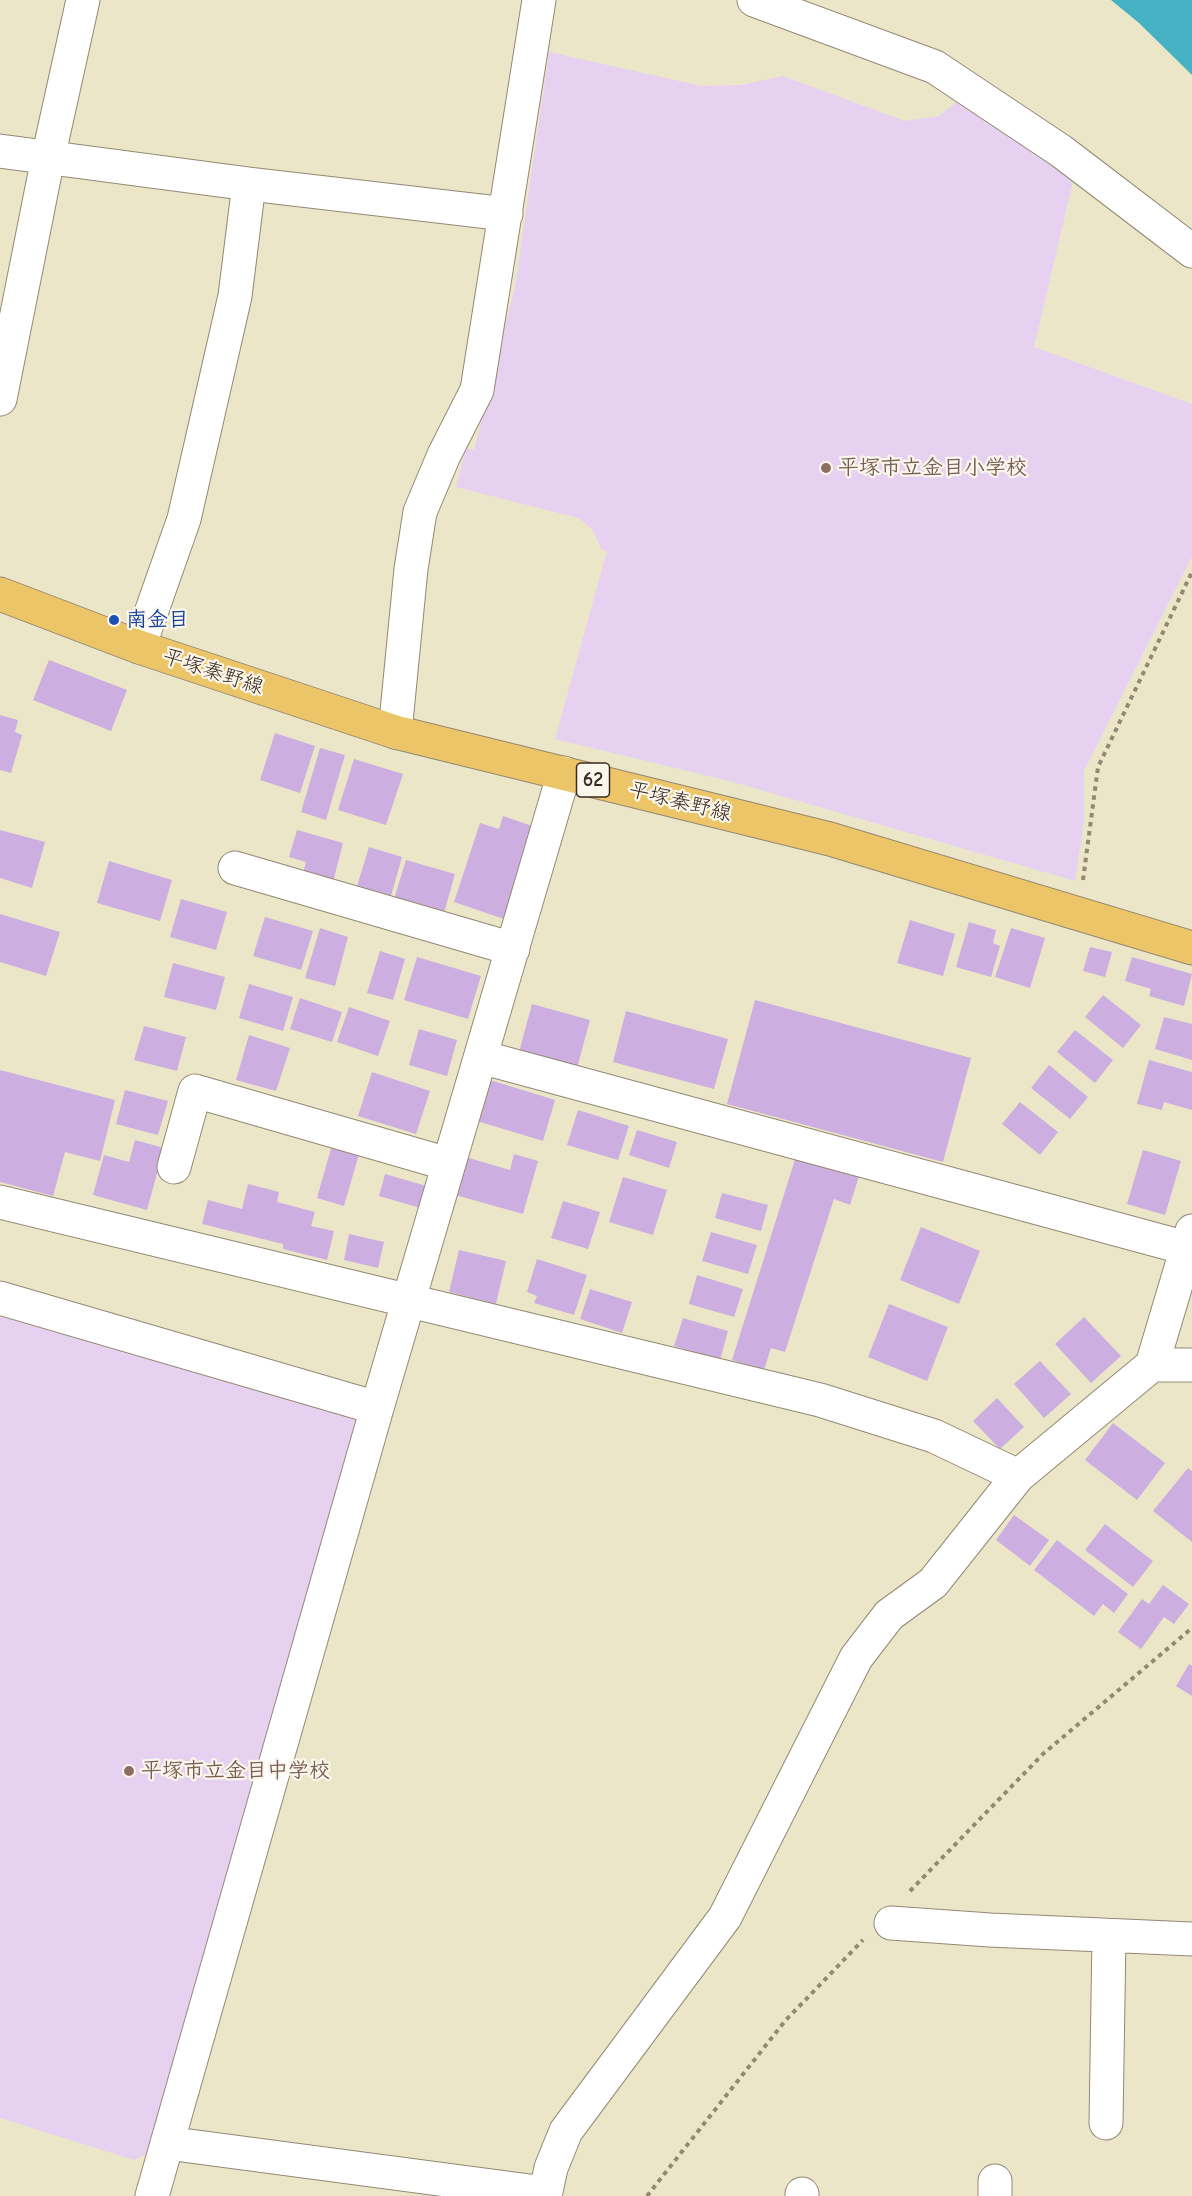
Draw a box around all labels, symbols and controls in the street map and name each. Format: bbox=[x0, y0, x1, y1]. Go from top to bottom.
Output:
place label: 平塚市立金目小学校 bbox=[838, 455, 1027, 481]
marker: 平塚市立金目小学校 bbox=[819, 461, 833, 475]
place label: 南金目 bbox=[126, 607, 189, 633]
marker: 南金目 bbox=[107, 613, 121, 627]
street label: 平塚秦野線 bbox=[159, 644, 267, 700]
road number: 62 bbox=[576, 763, 610, 797]
street label: 平塚秦野線 bbox=[626, 777, 734, 827]
place label: 平塚市立金目中学校 bbox=[141, 1758, 330, 1784]
marker: 平塚市立金目中学校 bbox=[122, 1764, 136, 1778]

